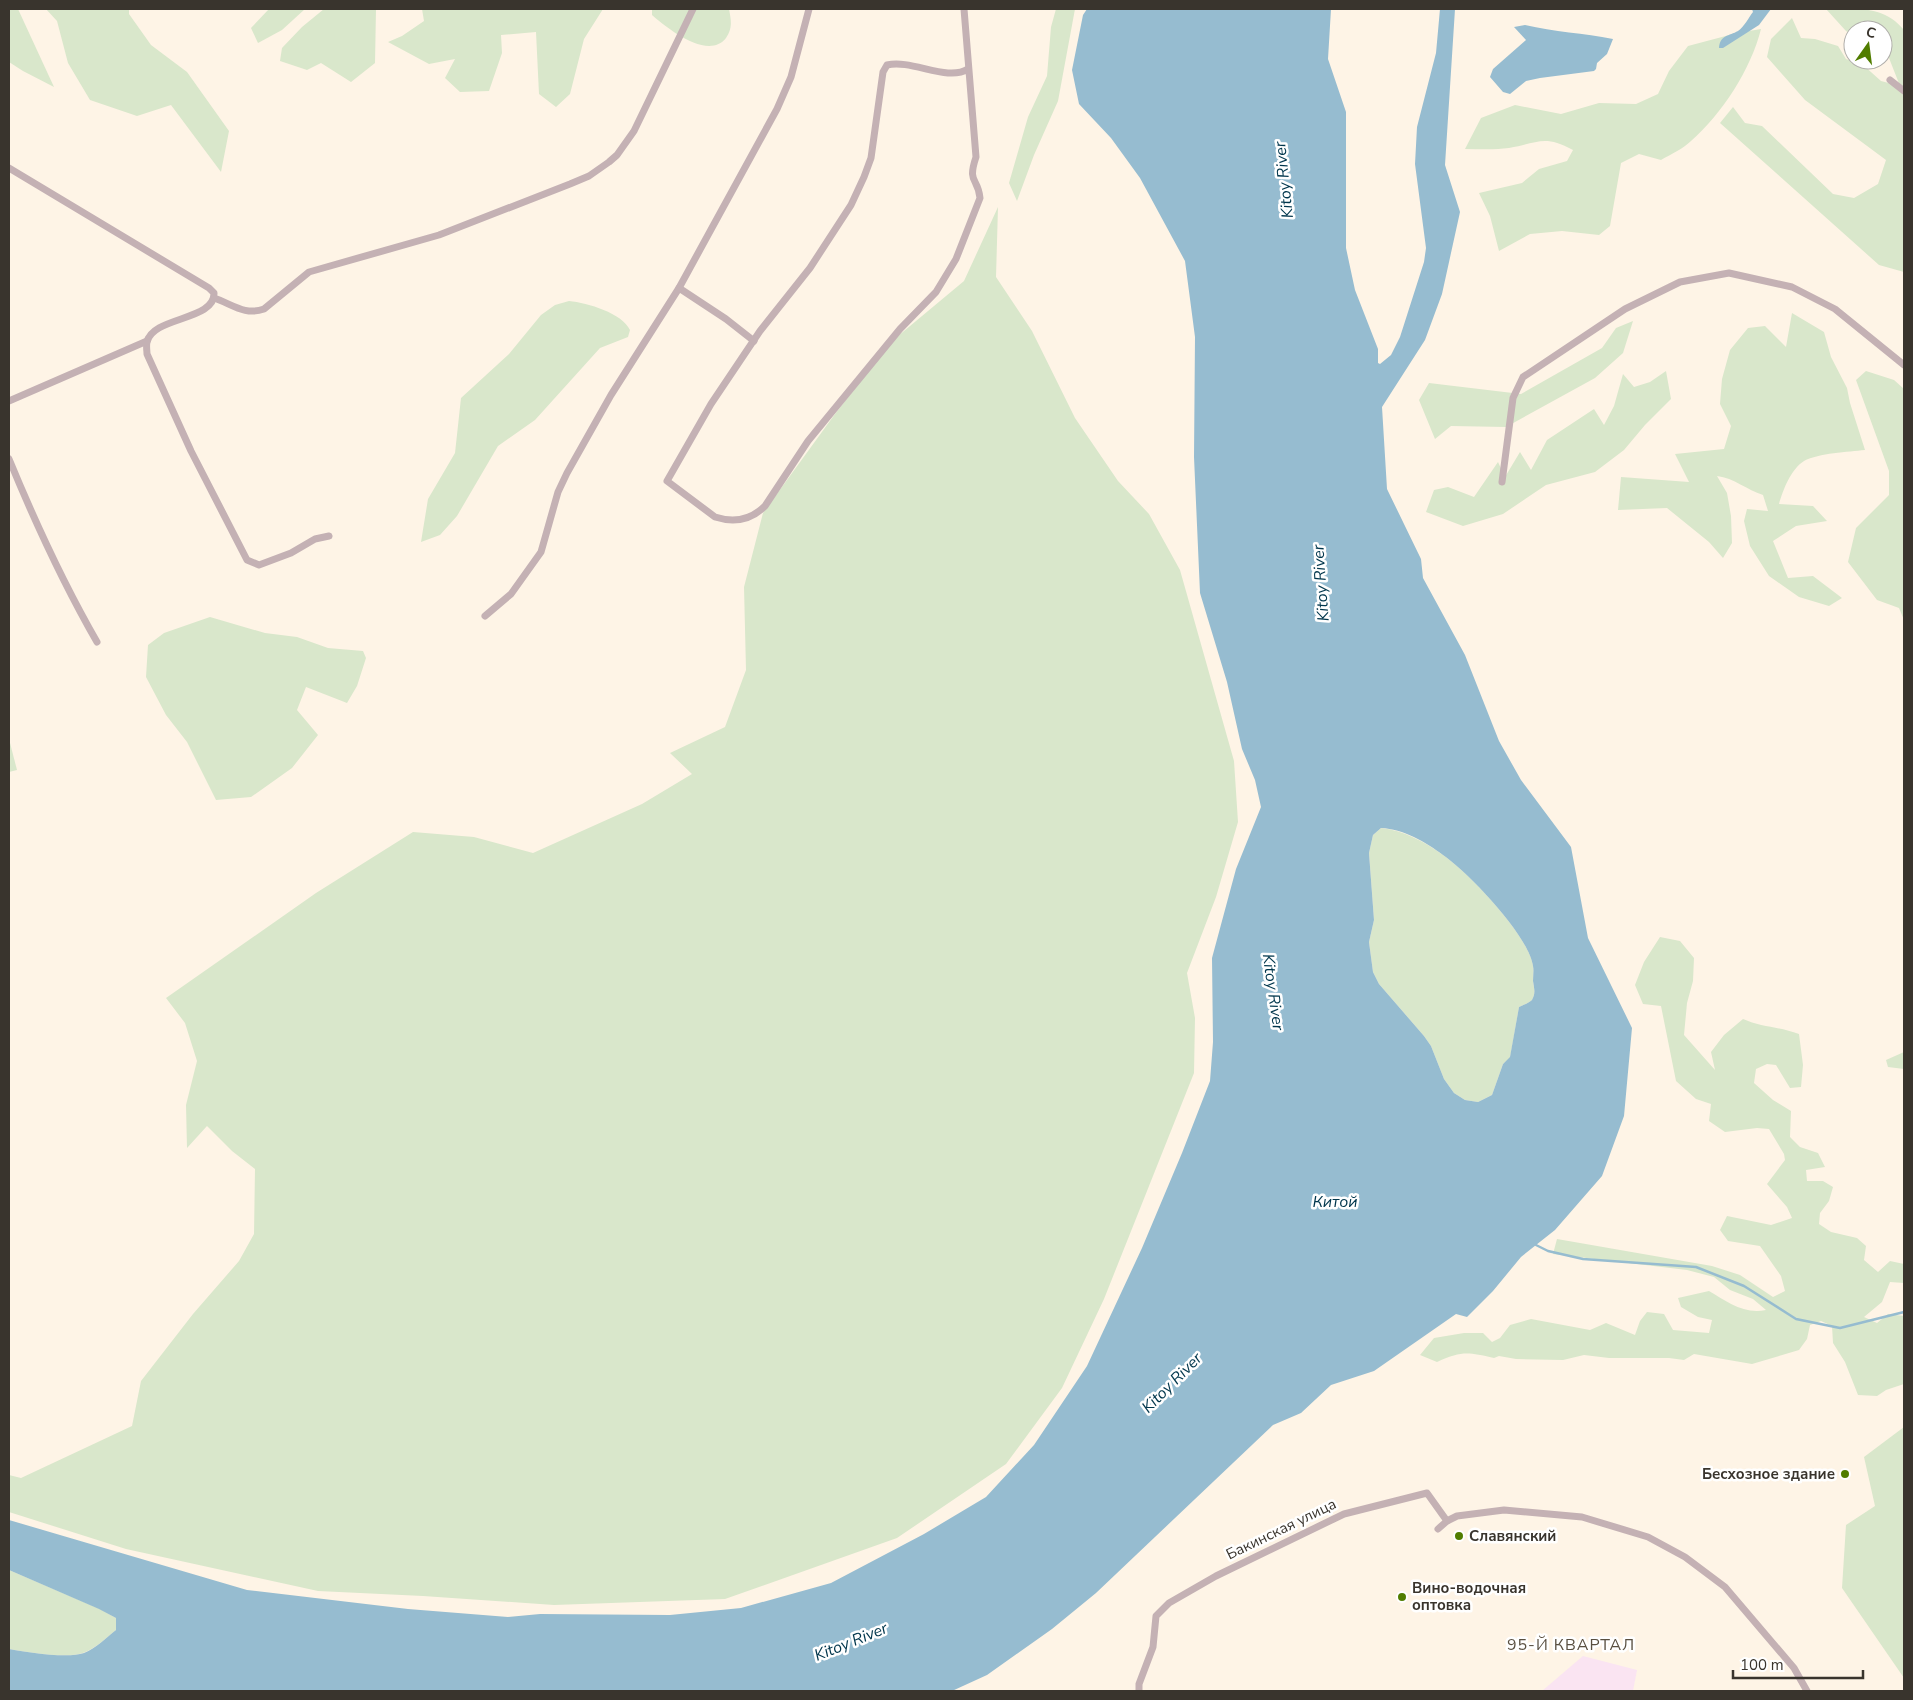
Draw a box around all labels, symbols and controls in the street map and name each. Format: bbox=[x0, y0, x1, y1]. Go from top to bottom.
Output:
north arrow bbox=[1843, 20, 1893, 70]
text: С bbox=[1864, 23, 1878, 43]
water label: Kitoy River bbox=[1269, 139, 1299, 220]
water label: Kitoy River bbox=[1307, 542, 1335, 622]
water label: Kitoy River bbox=[1257, 952, 1289, 1033]
water label: Китой bbox=[1312, 1191, 1358, 1213]
water label: Kitoy River bbox=[1137, 1347, 1208, 1418]
place label: Бесхозное здание bbox=[1702, 1464, 1835, 1484]
marker: Бесхозное здание bbox=[1839, 1468, 1851, 1480]
street label: Бакинская улица bbox=[1223, 1494, 1339, 1564]
place label: Славянский bbox=[1469, 1526, 1556, 1546]
marker: Славянский bbox=[1453, 1530, 1465, 1542]
place label: Вино-водочная оптовка bbox=[1412, 1578, 1526, 1615]
marker: Вино-водочная оптовка bbox=[1396, 1591, 1408, 1603]
water label: Kitoy River bbox=[811, 1617, 892, 1667]
district label: 95-Й КВАРТАЛ bbox=[1507, 1634, 1635, 1656]
scale bar bbox=[1733, 1648, 1863, 1680]
text: 100 m bbox=[1740, 1655, 1784, 1675]

